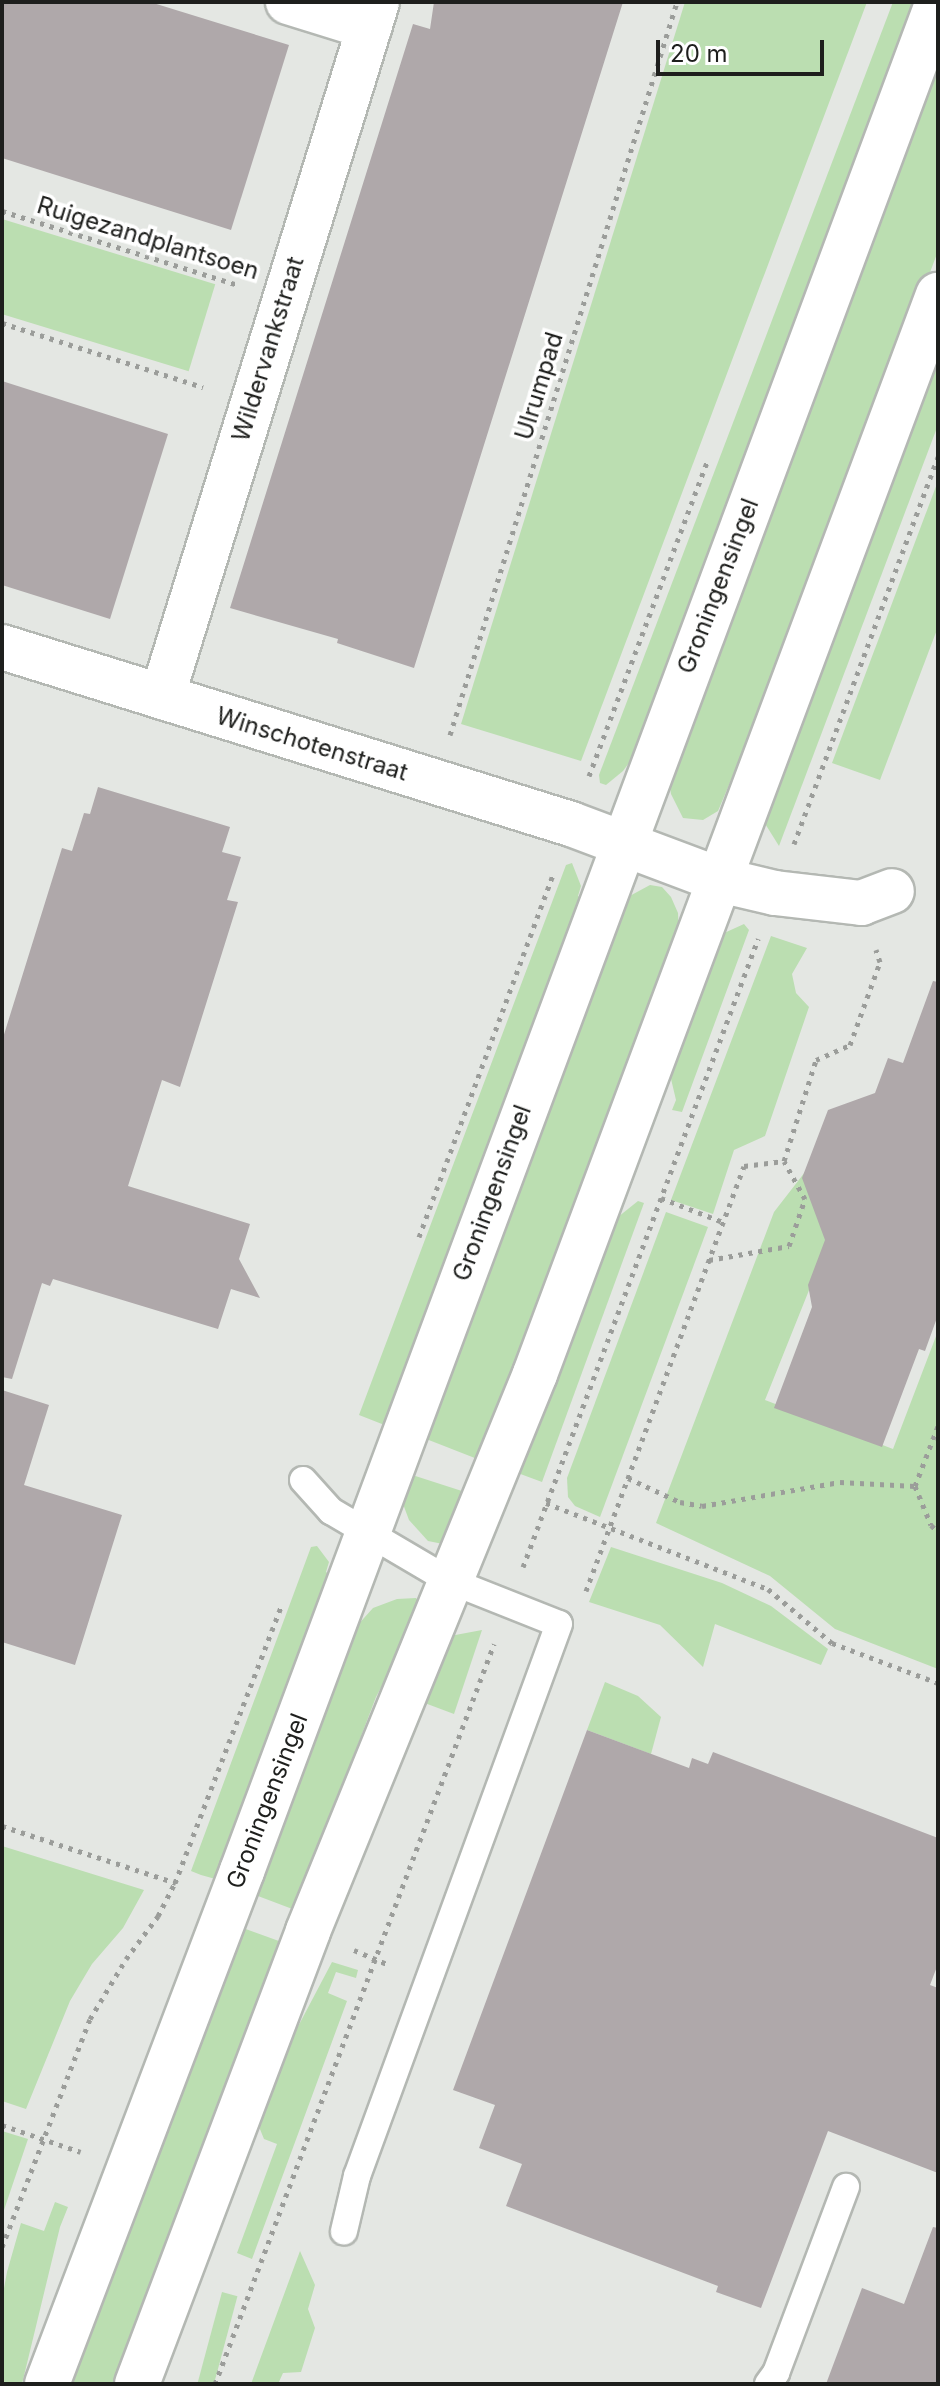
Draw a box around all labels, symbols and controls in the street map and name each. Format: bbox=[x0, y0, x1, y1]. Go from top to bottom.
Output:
scale bar bbox=[660, 24, 828, 74]
text: 20 m bbox=[670, 39, 728, 68]
street label: Ruigezandplantsoen bbox=[34, 191, 262, 285]
street label: Wildervankstraat bbox=[226, 253, 310, 445]
street label: Ulrumpad bbox=[509, 329, 569, 443]
street label: Groningensingel bbox=[671, 494, 765, 678]
street label: Winschotenstraat bbox=[213, 701, 411, 787]
street label: Groningensingel bbox=[447, 1101, 537, 1285]
street label: Groningensingel bbox=[220, 1709, 314, 1893]

